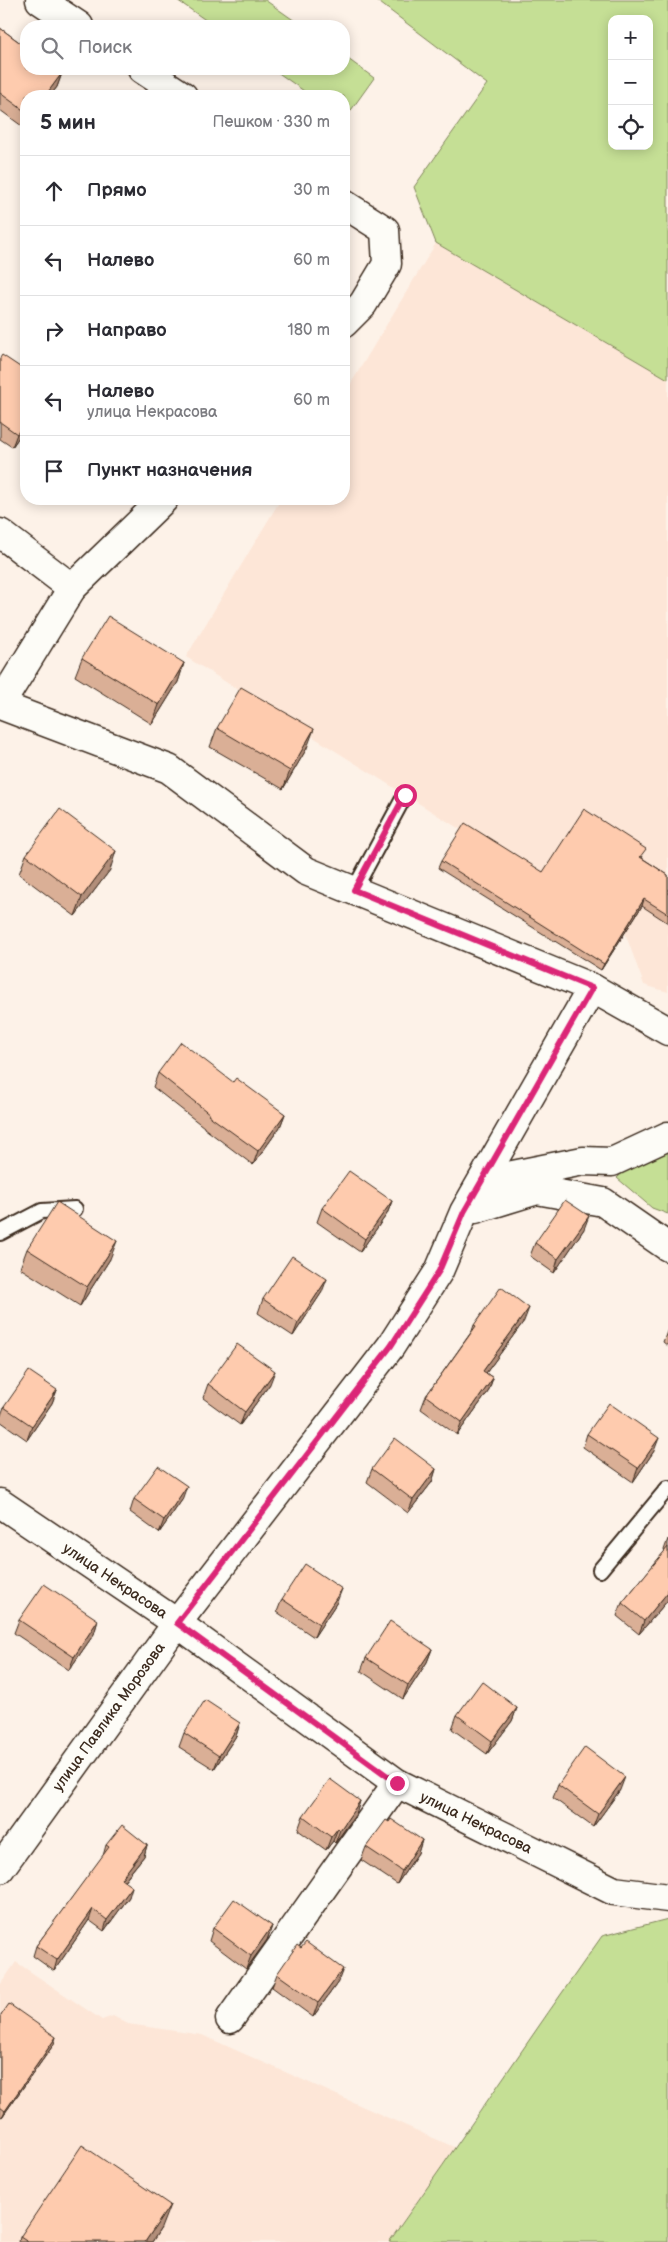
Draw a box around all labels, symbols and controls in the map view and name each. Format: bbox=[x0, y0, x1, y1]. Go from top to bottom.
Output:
map controls bbox=[608, 15, 653, 150]
button: + bbox=[608, 15, 653, 60]
search box bbox=[20, 20, 350, 75]
icon: search bbox=[38, 34, 66, 62]
text: Поиск bbox=[78, 36, 132, 59]
button: − bbox=[608, 60, 653, 105]
button: locate bbox=[608, 105, 653, 150]
text: 5 мин bbox=[40, 110, 96, 135]
text: Пешком · 330 m bbox=[213, 113, 330, 132]
icon: ahead bbox=[40, 177, 68, 205]
text: Прямо bbox=[87, 179, 147, 202]
text: 30 m bbox=[293, 181, 330, 200]
icon: left bbox=[40, 247, 68, 275]
text: Налево bbox=[87, 249, 154, 272]
text: 60 m bbox=[293, 251, 330, 270]
icon: right bbox=[40, 317, 68, 345]
text: Направо bbox=[87, 319, 167, 342]
text: 180 m bbox=[288, 321, 330, 340]
text: Налево bbox=[87, 380, 154, 403]
icon: left bbox=[40, 387, 68, 415]
text: 60 m bbox=[293, 391, 330, 410]
text: улица Некрасова bbox=[87, 403, 217, 422]
icon: arrive bbox=[40, 457, 68, 485]
text: Пункт назначения bbox=[87, 459, 252, 482]
route start bbox=[394, 784, 417, 807]
street label: улица Некрасова bbox=[59, 1539, 171, 1623]
street label: улица Павлика Морозова bbox=[49, 1639, 169, 1795]
route end bbox=[386, 1772, 409, 1795]
street label: улица Некрасова bbox=[417, 1788, 535, 1858]

